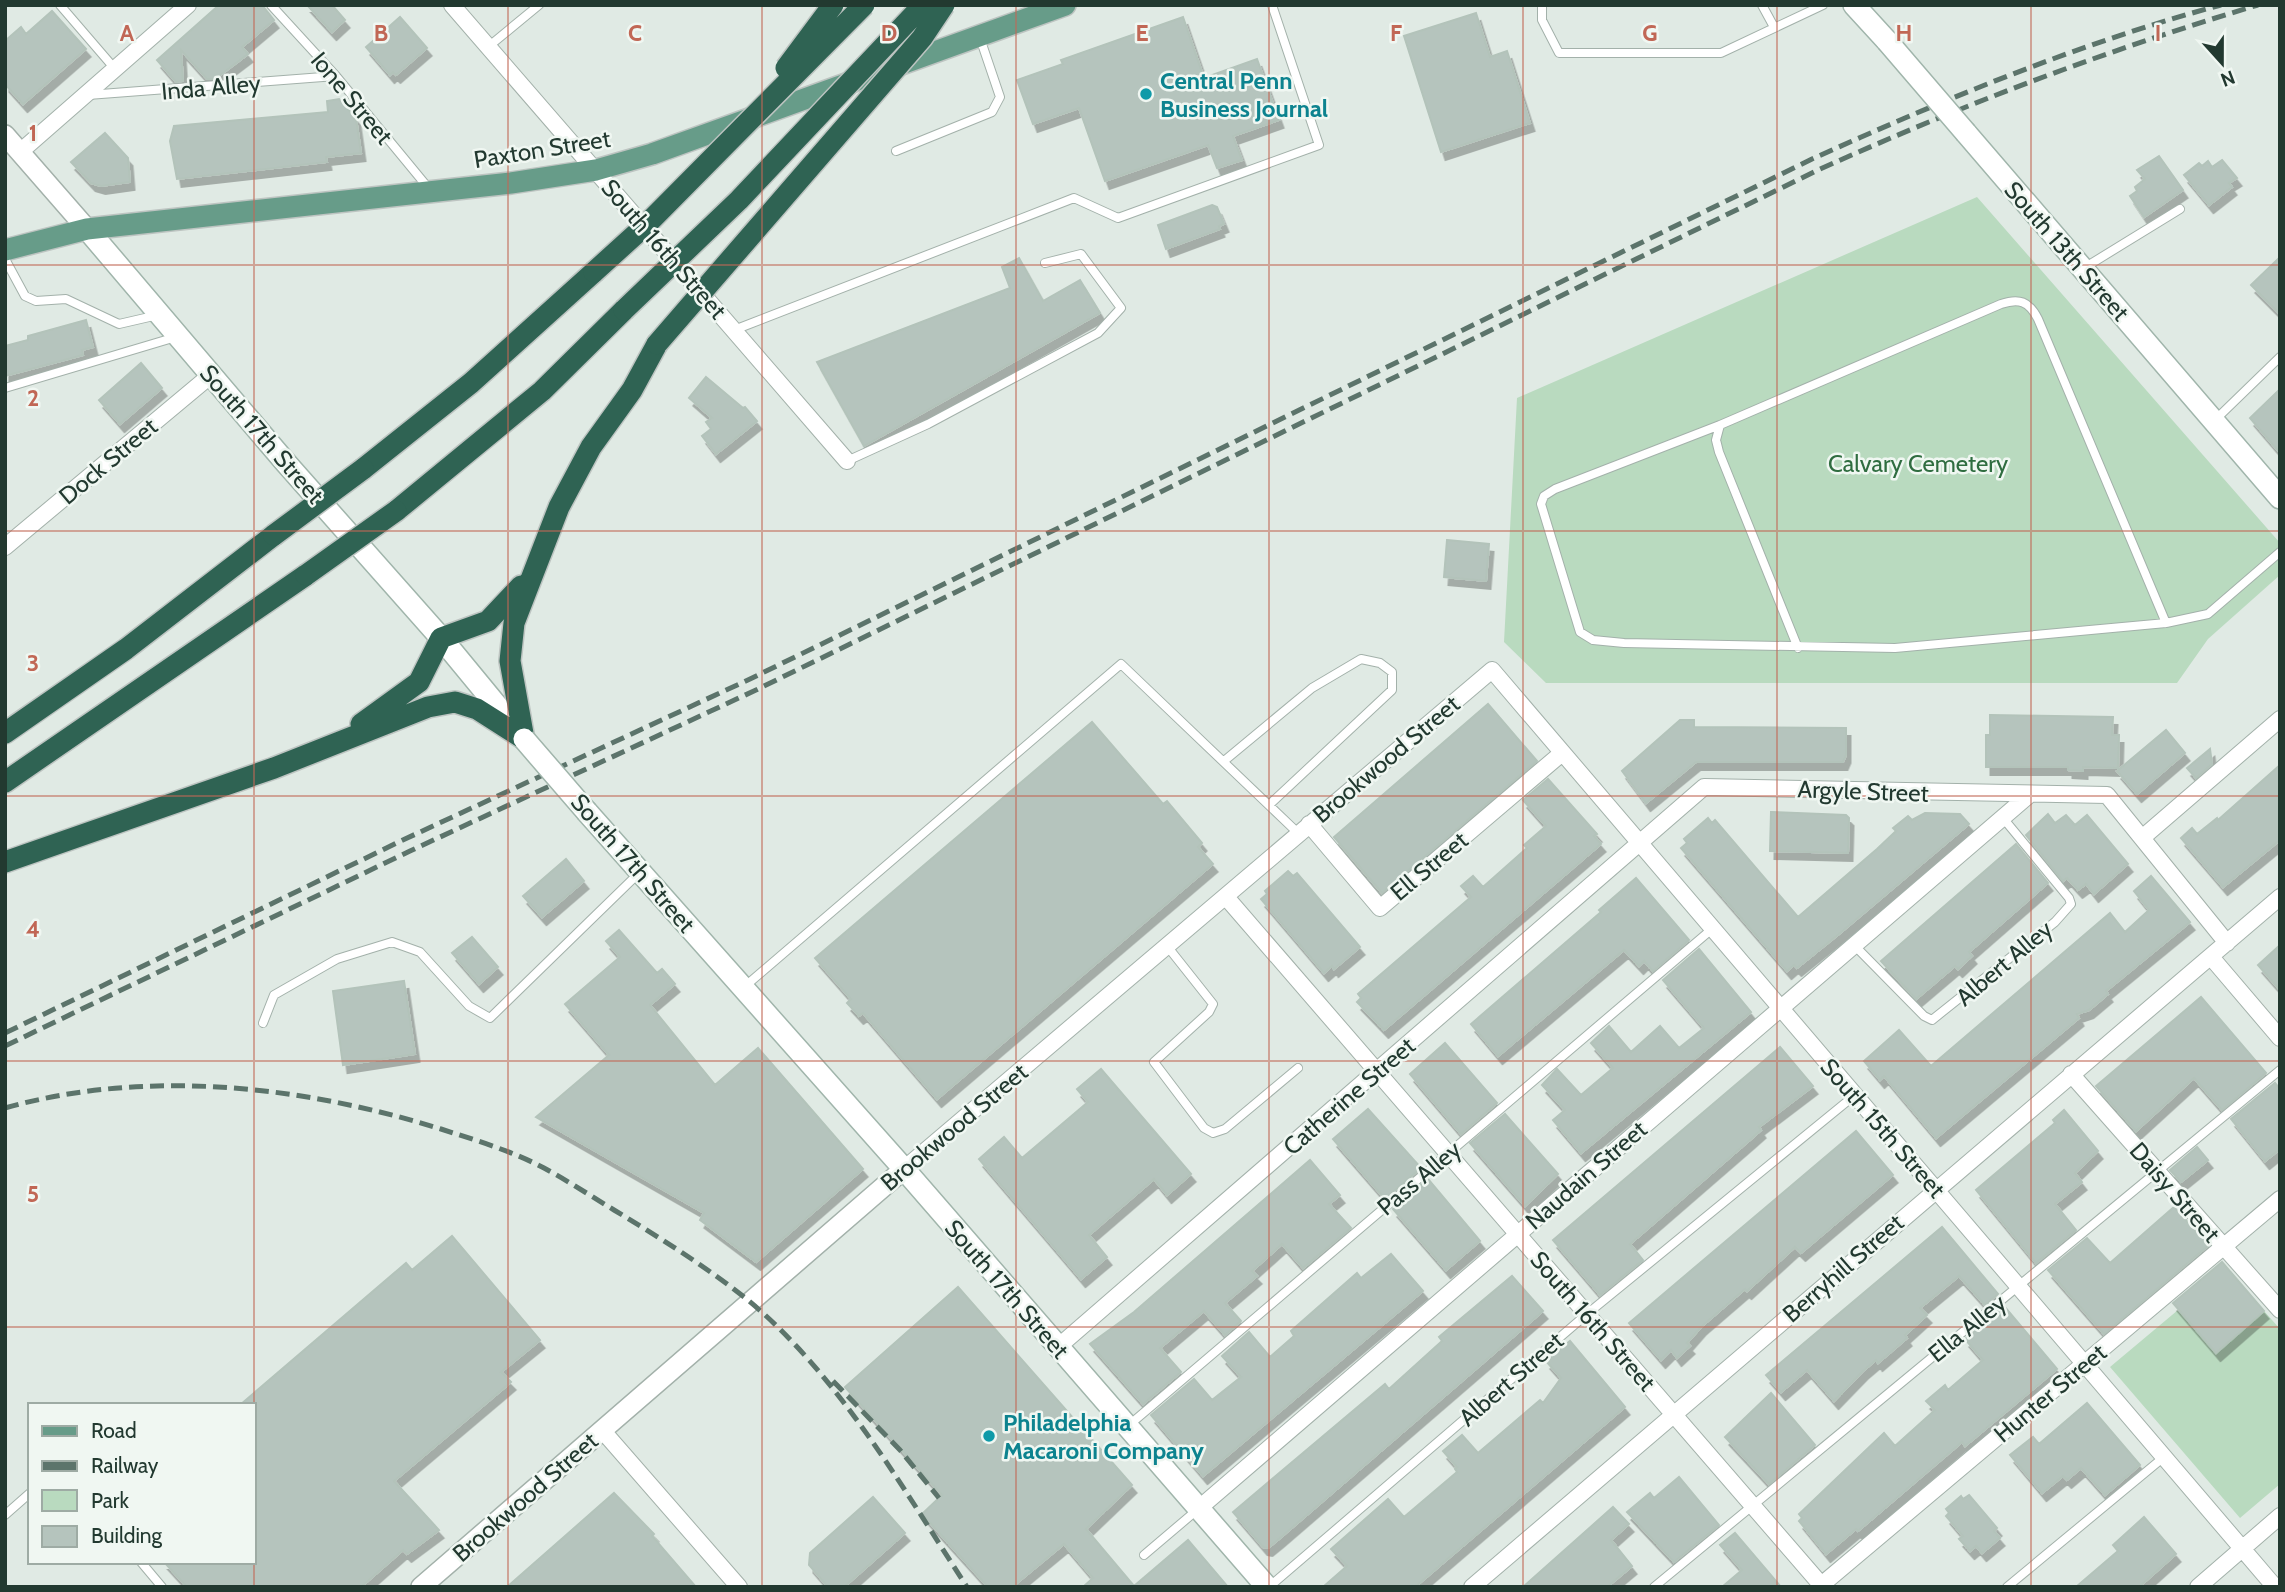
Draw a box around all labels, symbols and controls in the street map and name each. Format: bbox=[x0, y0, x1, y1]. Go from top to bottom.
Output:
text: A bbox=[120, 19, 135, 47]
text: B bbox=[374, 19, 388, 47]
text: C bbox=[628, 19, 642, 47]
text: D bbox=[881, 19, 897, 47]
text: E bbox=[1135, 19, 1149, 47]
text: F bbox=[1390, 19, 1402, 47]
text: G bbox=[1642, 19, 1658, 47]
text: H bbox=[1896, 19, 1912, 47]
text: I bbox=[2155, 19, 2161, 47]
north arrow bbox=[2187, 28, 2257, 98]
street label: Ione Street bbox=[305, 46, 399, 150]
text: N bbox=[2218, 65, 2238, 92]
place label: Central Penn Business Journal bbox=[1160, 66, 1328, 123]
street label: Inda Alley bbox=[160, 68, 262, 106]
marker: Central Penn Business Journal bbox=[1138, 86, 1154, 102]
text: 1 bbox=[29, 119, 37, 147]
street label: Paxton Street bbox=[472, 124, 612, 174]
street label: South 16th Street bbox=[595, 173, 733, 325]
street label: South 13th Street bbox=[1999, 175, 2135, 327]
street label: South 17th Street bbox=[194, 359, 330, 509]
text: 2 bbox=[27, 384, 39, 412]
street label: Dock Street bbox=[53, 412, 163, 510]
park label: Calvary Cemetery bbox=[1828, 449, 2008, 478]
text: 3 bbox=[27, 649, 39, 677]
street label: Brookwood Street bbox=[1307, 689, 1465, 829]
street label: Argyle Street bbox=[1797, 774, 1929, 808]
street label: South 17th Street bbox=[565, 788, 701, 938]
street label: Ell Street bbox=[1385, 825, 1473, 907]
street label: Albert Alley bbox=[1950, 914, 2058, 1012]
text: 4 bbox=[26, 915, 40, 943]
street label: Catherine Street bbox=[1277, 1031, 1421, 1161]
street label: South 15th Street bbox=[1815, 1052, 1951, 1204]
street label: Brookwood Street bbox=[875, 1057, 1033, 1197]
street label: Naudain Street bbox=[1519, 1114, 1653, 1236]
street label: Pass Alley bbox=[1371, 1135, 1467, 1221]
street label: Daisy Street bbox=[2124, 1136, 2226, 1248]
text: 5 bbox=[27, 1180, 39, 1208]
street label: Berryhill Street bbox=[1777, 1208, 1909, 1328]
street label: South 17th Street bbox=[939, 1214, 1075, 1364]
street label: South 16th Street bbox=[1524, 1245, 1662, 1397]
street label: Ella Alley bbox=[1922, 1288, 2012, 1368]
street label: Albert Street bbox=[1453, 1326, 1569, 1432]
street label: Hunter Street bbox=[1988, 1338, 2112, 1448]
legend bbox=[28, 1403, 256, 1564]
place label: Philadelphia Macaroni Company bbox=[1003, 1408, 1204, 1465]
text: Road bbox=[91, 1418, 137, 1443]
street label: Brookwood Street bbox=[447, 1426, 603, 1568]
marker: Philadelphia Macaroni Company bbox=[981, 1428, 997, 1444]
text: Railway bbox=[91, 1453, 159, 1478]
text: Park bbox=[91, 1488, 129, 1513]
text: Building bbox=[91, 1523, 163, 1548]

